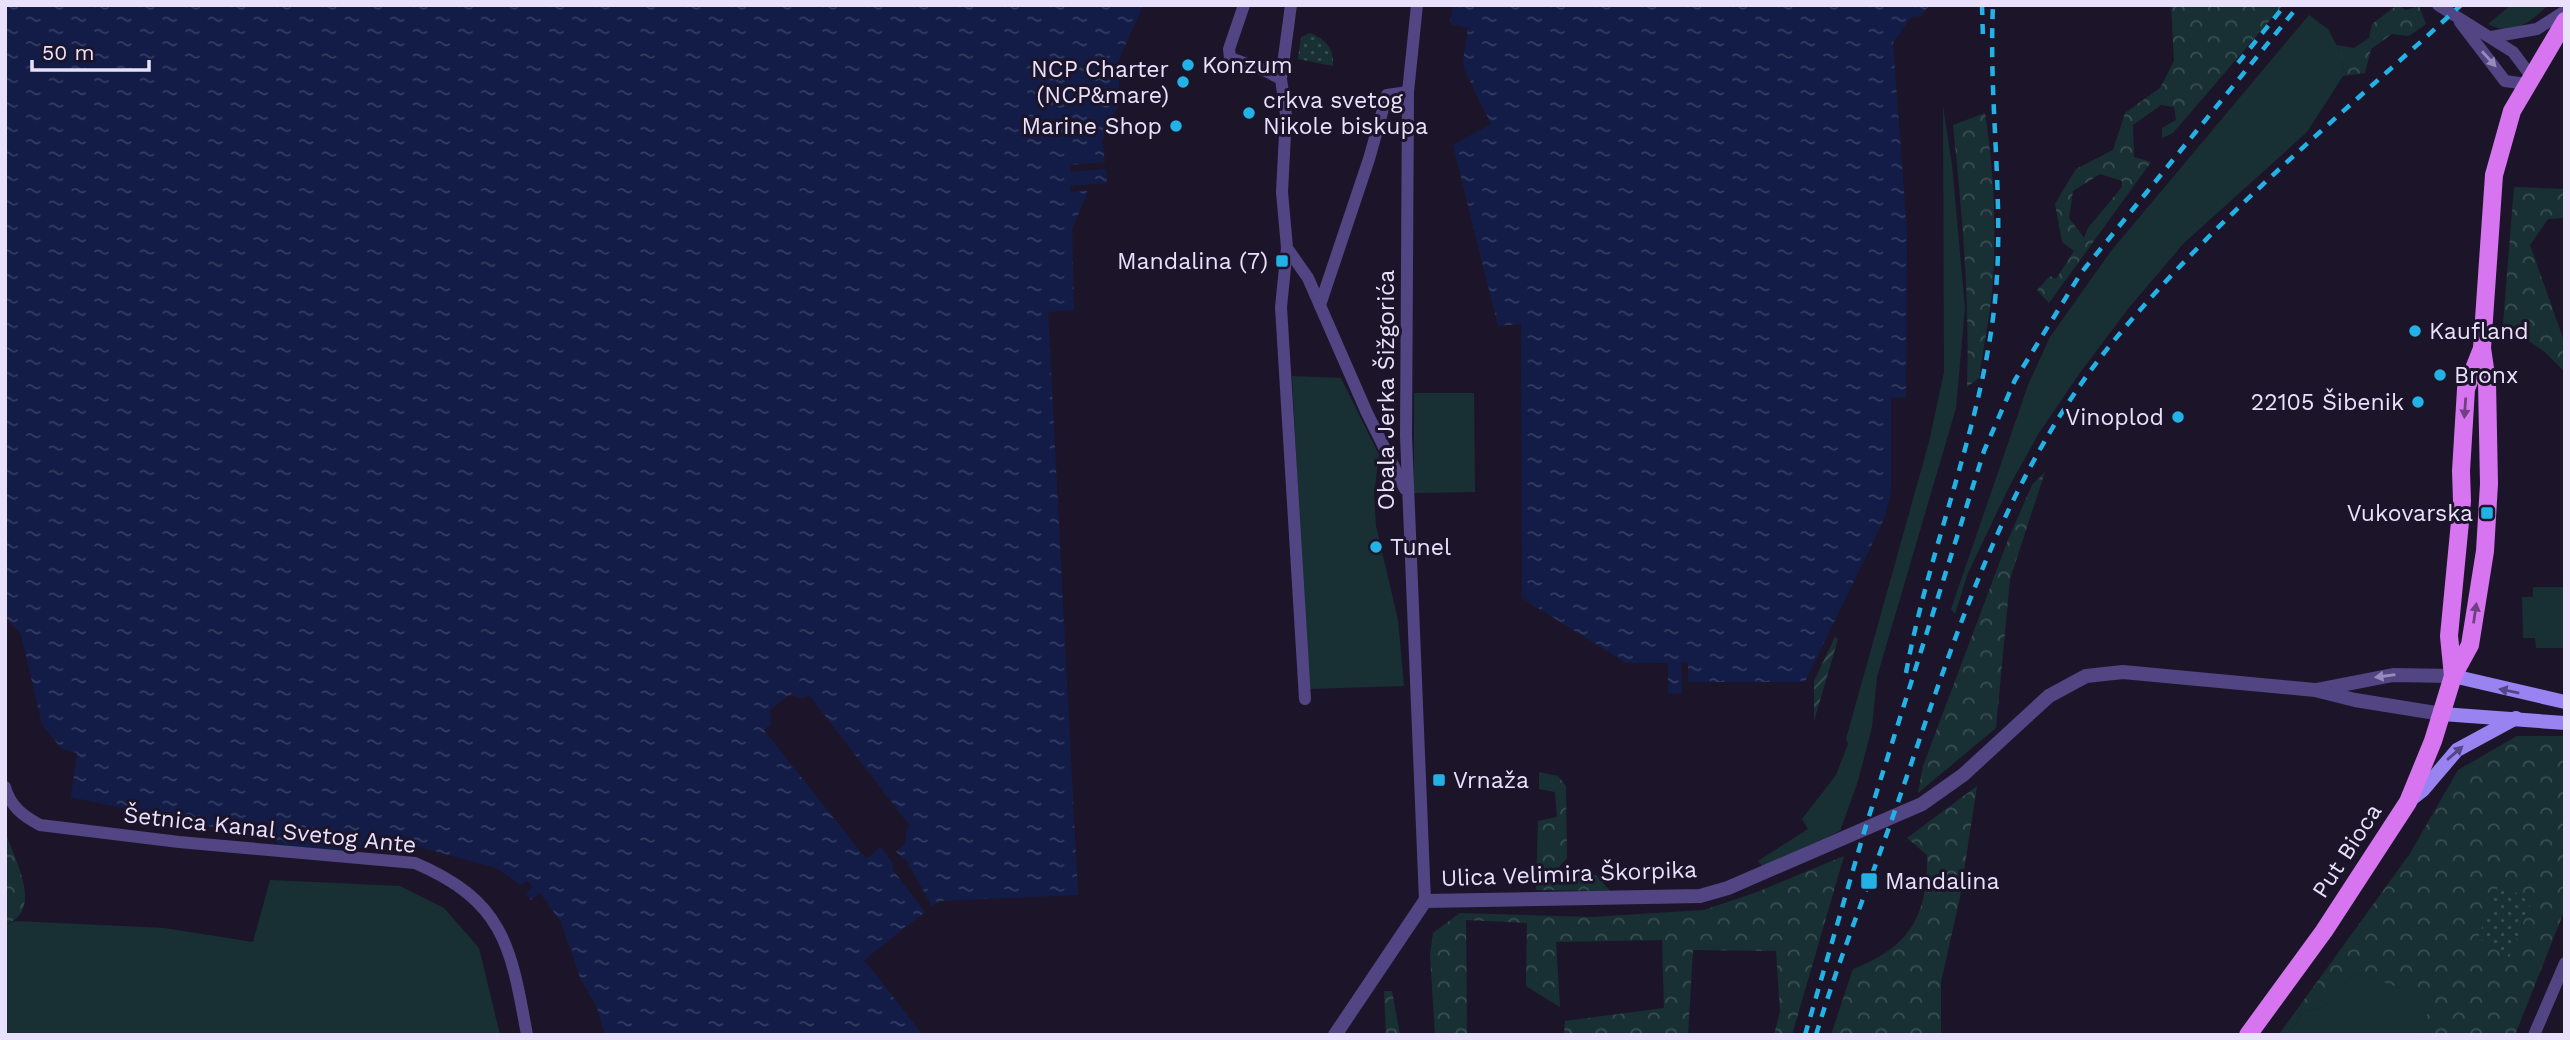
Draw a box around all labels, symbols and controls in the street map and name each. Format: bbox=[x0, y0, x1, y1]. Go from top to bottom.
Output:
scale bar bbox=[32, 28, 149, 72]
text: 50 m bbox=[42, 40, 94, 65]
one-way arrow bbox=[2480, 50, 2496, 67]
place label: Konzum bbox=[1202, 52, 1293, 79]
place label: NCP Charter (NCP&mare) bbox=[1031, 56, 1169, 109]
marker: Konzum bbox=[1180, 57, 1196, 73]
marker: NCP Charter (NCP&mare) bbox=[1175, 74, 1191, 90]
place label: crkva svetog Nikole biskupa bbox=[1263, 87, 1428, 140]
marker: crkva svetog Nikole biskupa bbox=[1241, 105, 1257, 121]
place label: Marine Shop bbox=[1021, 113, 1162, 140]
marker: Marine Shop bbox=[1168, 118, 1184, 134]
place label: Mandalina (7) bbox=[1117, 248, 1268, 275]
marker: Mandalina (7) bbox=[1274, 253, 1290, 269]
street label: Obala Jerka Šižgorića bbox=[1372, 270, 1400, 510]
place label: Kaufland bbox=[2429, 318, 2529, 345]
marker: Kaufland bbox=[2407, 323, 2423, 339]
place label: Bronx bbox=[2454, 362, 2518, 389]
marker: Bronx bbox=[2432, 367, 2448, 383]
place label: 22105 Šibenik bbox=[2251, 388, 2404, 416]
marker: 22105 Šibenik bbox=[2410, 394, 2426, 410]
one-way arrow bbox=[2459, 398, 2470, 420]
place label: Vinoplod bbox=[2065, 404, 2164, 431]
marker: Vinoplod bbox=[2170, 409, 2186, 425]
place label: Vukovarska bbox=[2347, 500, 2473, 527]
marker: Vukovarska bbox=[2479, 505, 2495, 521]
place label: Tunel bbox=[1390, 534, 1451, 561]
marker: Tunel bbox=[1368, 539, 1384, 555]
one-way arrow bbox=[2469, 601, 2480, 623]
one-way arrow bbox=[2374, 671, 2396, 682]
one-way arrow bbox=[2498, 685, 2520, 696]
one-way arrow bbox=[2446, 746, 2463, 761]
place label: Vrnaža bbox=[1453, 767, 1529, 794]
marker: Vrnaža bbox=[1431, 772, 1447, 788]
street label: Put Bioca bbox=[2307, 799, 2387, 903]
street label: Šetnica Kanal Svetog Ante bbox=[122, 800, 418, 859]
street label: Ulica Velimira Škorpika bbox=[1440, 855, 1698, 892]
place label: Mandalina bbox=[1885, 868, 2000, 895]
marker: Mandalina bbox=[1859, 871, 1879, 891]

